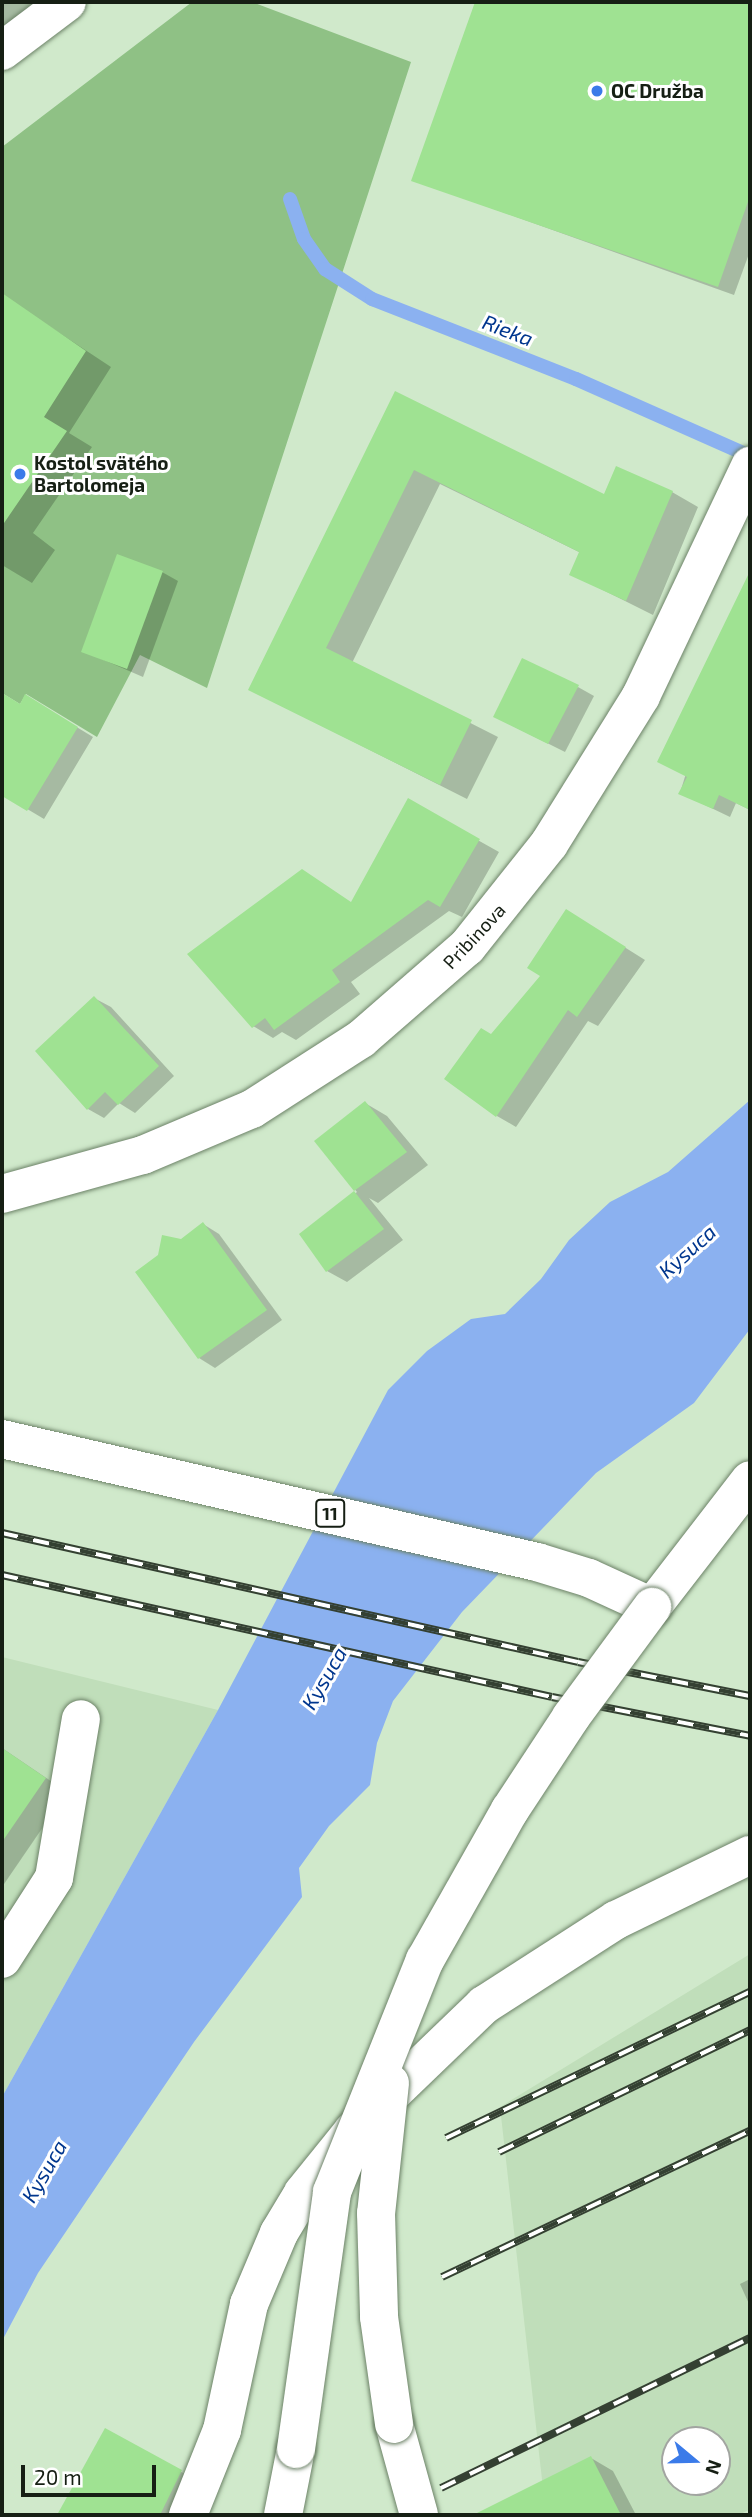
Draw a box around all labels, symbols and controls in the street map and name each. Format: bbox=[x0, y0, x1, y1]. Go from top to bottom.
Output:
place label: OC Družba bbox=[611, 80, 704, 102]
marker: OC Družba bbox=[589, 83, 605, 99]
water label: Rieka bbox=[479, 309, 537, 351]
place label: Kostol svätého Bartolomeja bbox=[34, 452, 169, 496]
marker: Kostol svätého Bartolomeja bbox=[12, 466, 28, 482]
street label: Pribinova bbox=[438, 899, 510, 973]
water label: Kysuca bbox=[653, 1219, 721, 1283]
road number: 11 bbox=[314, 1498, 346, 1528]
water label: Kysuca bbox=[296, 1642, 352, 1714]
water label: Kysuca bbox=[16, 2135, 72, 2207]
north arrow bbox=[661, 2426, 731, 2496]
scale bar bbox=[24, 2450, 159, 2494]
text: N bbox=[701, 2457, 728, 2478]
text: 20 m bbox=[34, 2464, 82, 2489]

